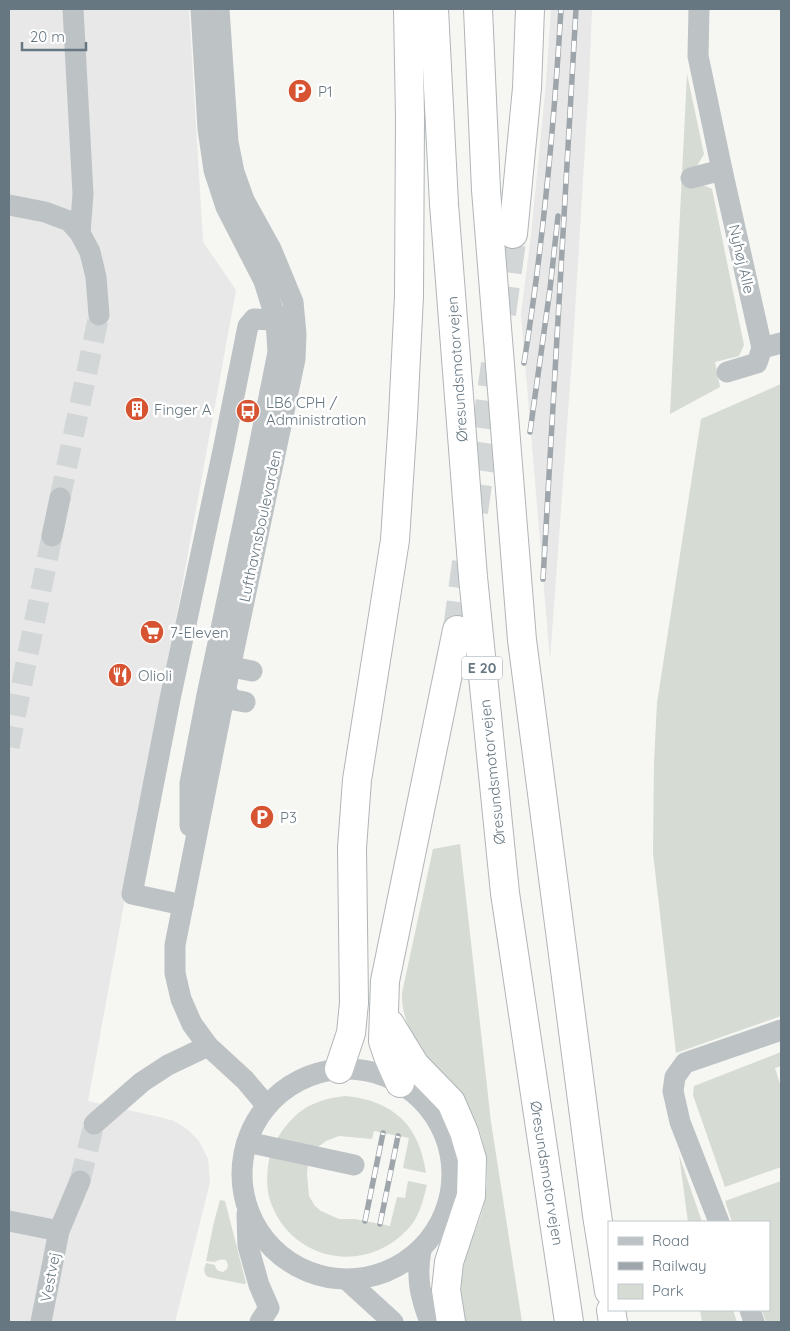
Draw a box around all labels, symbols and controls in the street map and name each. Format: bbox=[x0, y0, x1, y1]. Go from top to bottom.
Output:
scale bar bbox=[22, 20, 86, 52]
text: 20 m bbox=[30, 27, 65, 46]
parking icon: P1 bbox=[287, 78, 313, 104]
place label: P1 bbox=[318, 82, 333, 101]
street label: Nyhøj Alle bbox=[725, 223, 759, 295]
street label: Øresundsmotorvejen bbox=[442, 295, 472, 443]
place label: LB6 CPH / Administration bbox=[266, 393, 366, 429]
building icon: Finger A bbox=[124, 396, 150, 422]
bus stop icon: LB6 CPH / Administration bbox=[235, 398, 261, 424]
place label: Finger A bbox=[154, 400, 212, 419]
street label: Lufthavnsboulevarden bbox=[235, 448, 285, 604]
supermarket icon: 7-Eleven bbox=[139, 619, 165, 645]
place label: 7-Eleven bbox=[170, 623, 229, 642]
road number: E 20 bbox=[462, 656, 502, 680]
restaurant icon: Olioli bbox=[107, 662, 133, 688]
place label: Olioli bbox=[138, 666, 172, 685]
street label: Øresundsmotorvejen bbox=[475, 698, 509, 846]
parking icon: P3 bbox=[249, 804, 275, 830]
place label: P3 bbox=[280, 808, 297, 827]
street label: Øresundsmotorvejen bbox=[526, 1099, 568, 1247]
legend bbox=[608, 1221, 770, 1311]
text: Road bbox=[652, 1231, 689, 1250]
street label: Vestvej bbox=[36, 1250, 64, 1304]
text: Railway bbox=[652, 1256, 707, 1275]
text: Park bbox=[652, 1281, 684, 1300]

